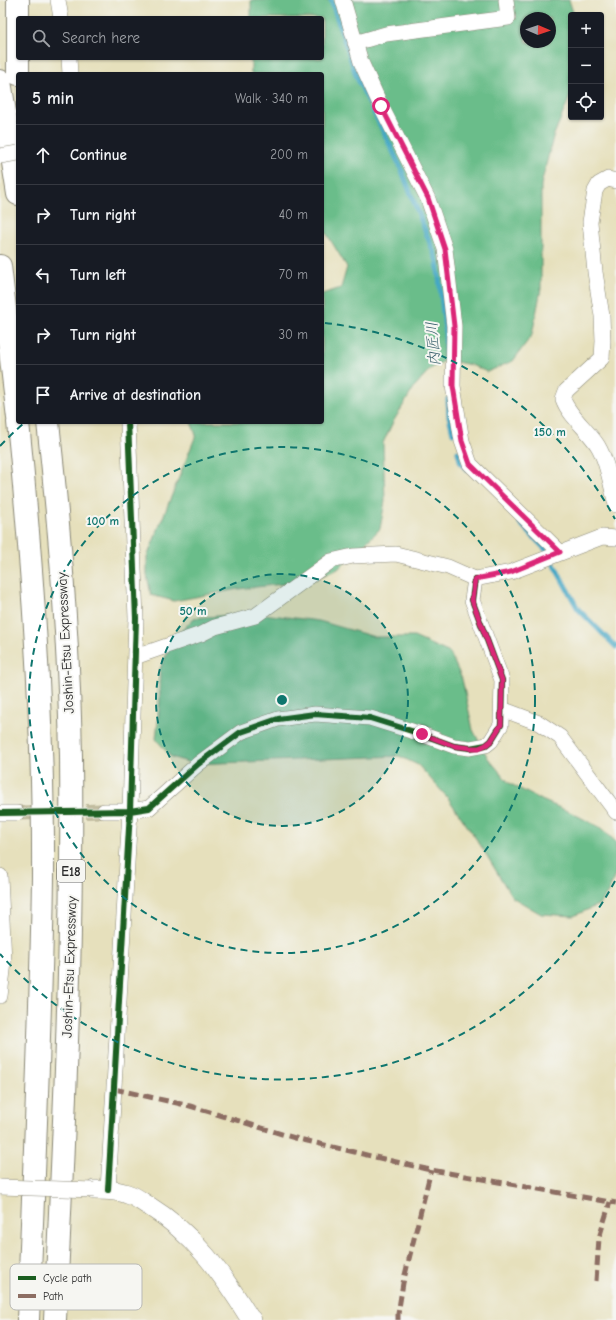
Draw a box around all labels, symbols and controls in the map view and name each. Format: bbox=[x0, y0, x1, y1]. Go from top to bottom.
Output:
north arrow bbox=[520, 12, 556, 48]
map controls bbox=[568, 12, 604, 120]
button: + bbox=[568, 12, 604, 48]
search box bbox=[16, 16, 324, 60]
icon: search bbox=[30, 27, 52, 49]
text: Search here bbox=[62, 29, 140, 47]
button: − bbox=[568, 48, 604, 84]
button: locate bbox=[568, 84, 604, 120]
text: 5 min bbox=[32, 89, 74, 108]
text: Walk · 340 m bbox=[235, 91, 308, 106]
route start bbox=[372, 97, 390, 115]
icon: ahead bbox=[32, 144, 54, 166]
text: Continue bbox=[70, 146, 127, 164]
text: 200 m bbox=[270, 147, 308, 162]
icon: right bbox=[32, 204, 54, 226]
text: Turn right bbox=[70, 206, 136, 224]
text: 40 m bbox=[279, 207, 308, 222]
icon: left bbox=[32, 264, 54, 286]
text: Turn left bbox=[70, 266, 126, 284]
text: 70 m bbox=[279, 267, 308, 282]
water label: 内匠川 bbox=[422, 321, 444, 367]
icon: right bbox=[32, 324, 54, 346]
text: Turn right bbox=[70, 326, 136, 344]
text: 30 m bbox=[278, 327, 308, 342]
icon: arrive bbox=[32, 384, 54, 406]
text: Arrive at destination bbox=[70, 386, 201, 404]
text: 150 m bbox=[534, 425, 566, 439]
text: 100 m bbox=[87, 514, 119, 528]
street label: Joshin-Etsu Expressway bbox=[53, 571, 78, 714]
text: 50 m bbox=[179, 604, 207, 618]
centre of rings bbox=[275, 693, 289, 707]
route end bbox=[413, 725, 431, 743]
road number: E18 bbox=[57, 860, 85, 882]
street label: Joshin-Etsu Expressway bbox=[59, 895, 80, 1038]
legend bbox=[10, 1264, 142, 1310]
text: Cycle path bbox=[43, 1272, 92, 1285]
text: Path bbox=[43, 1290, 64, 1303]

